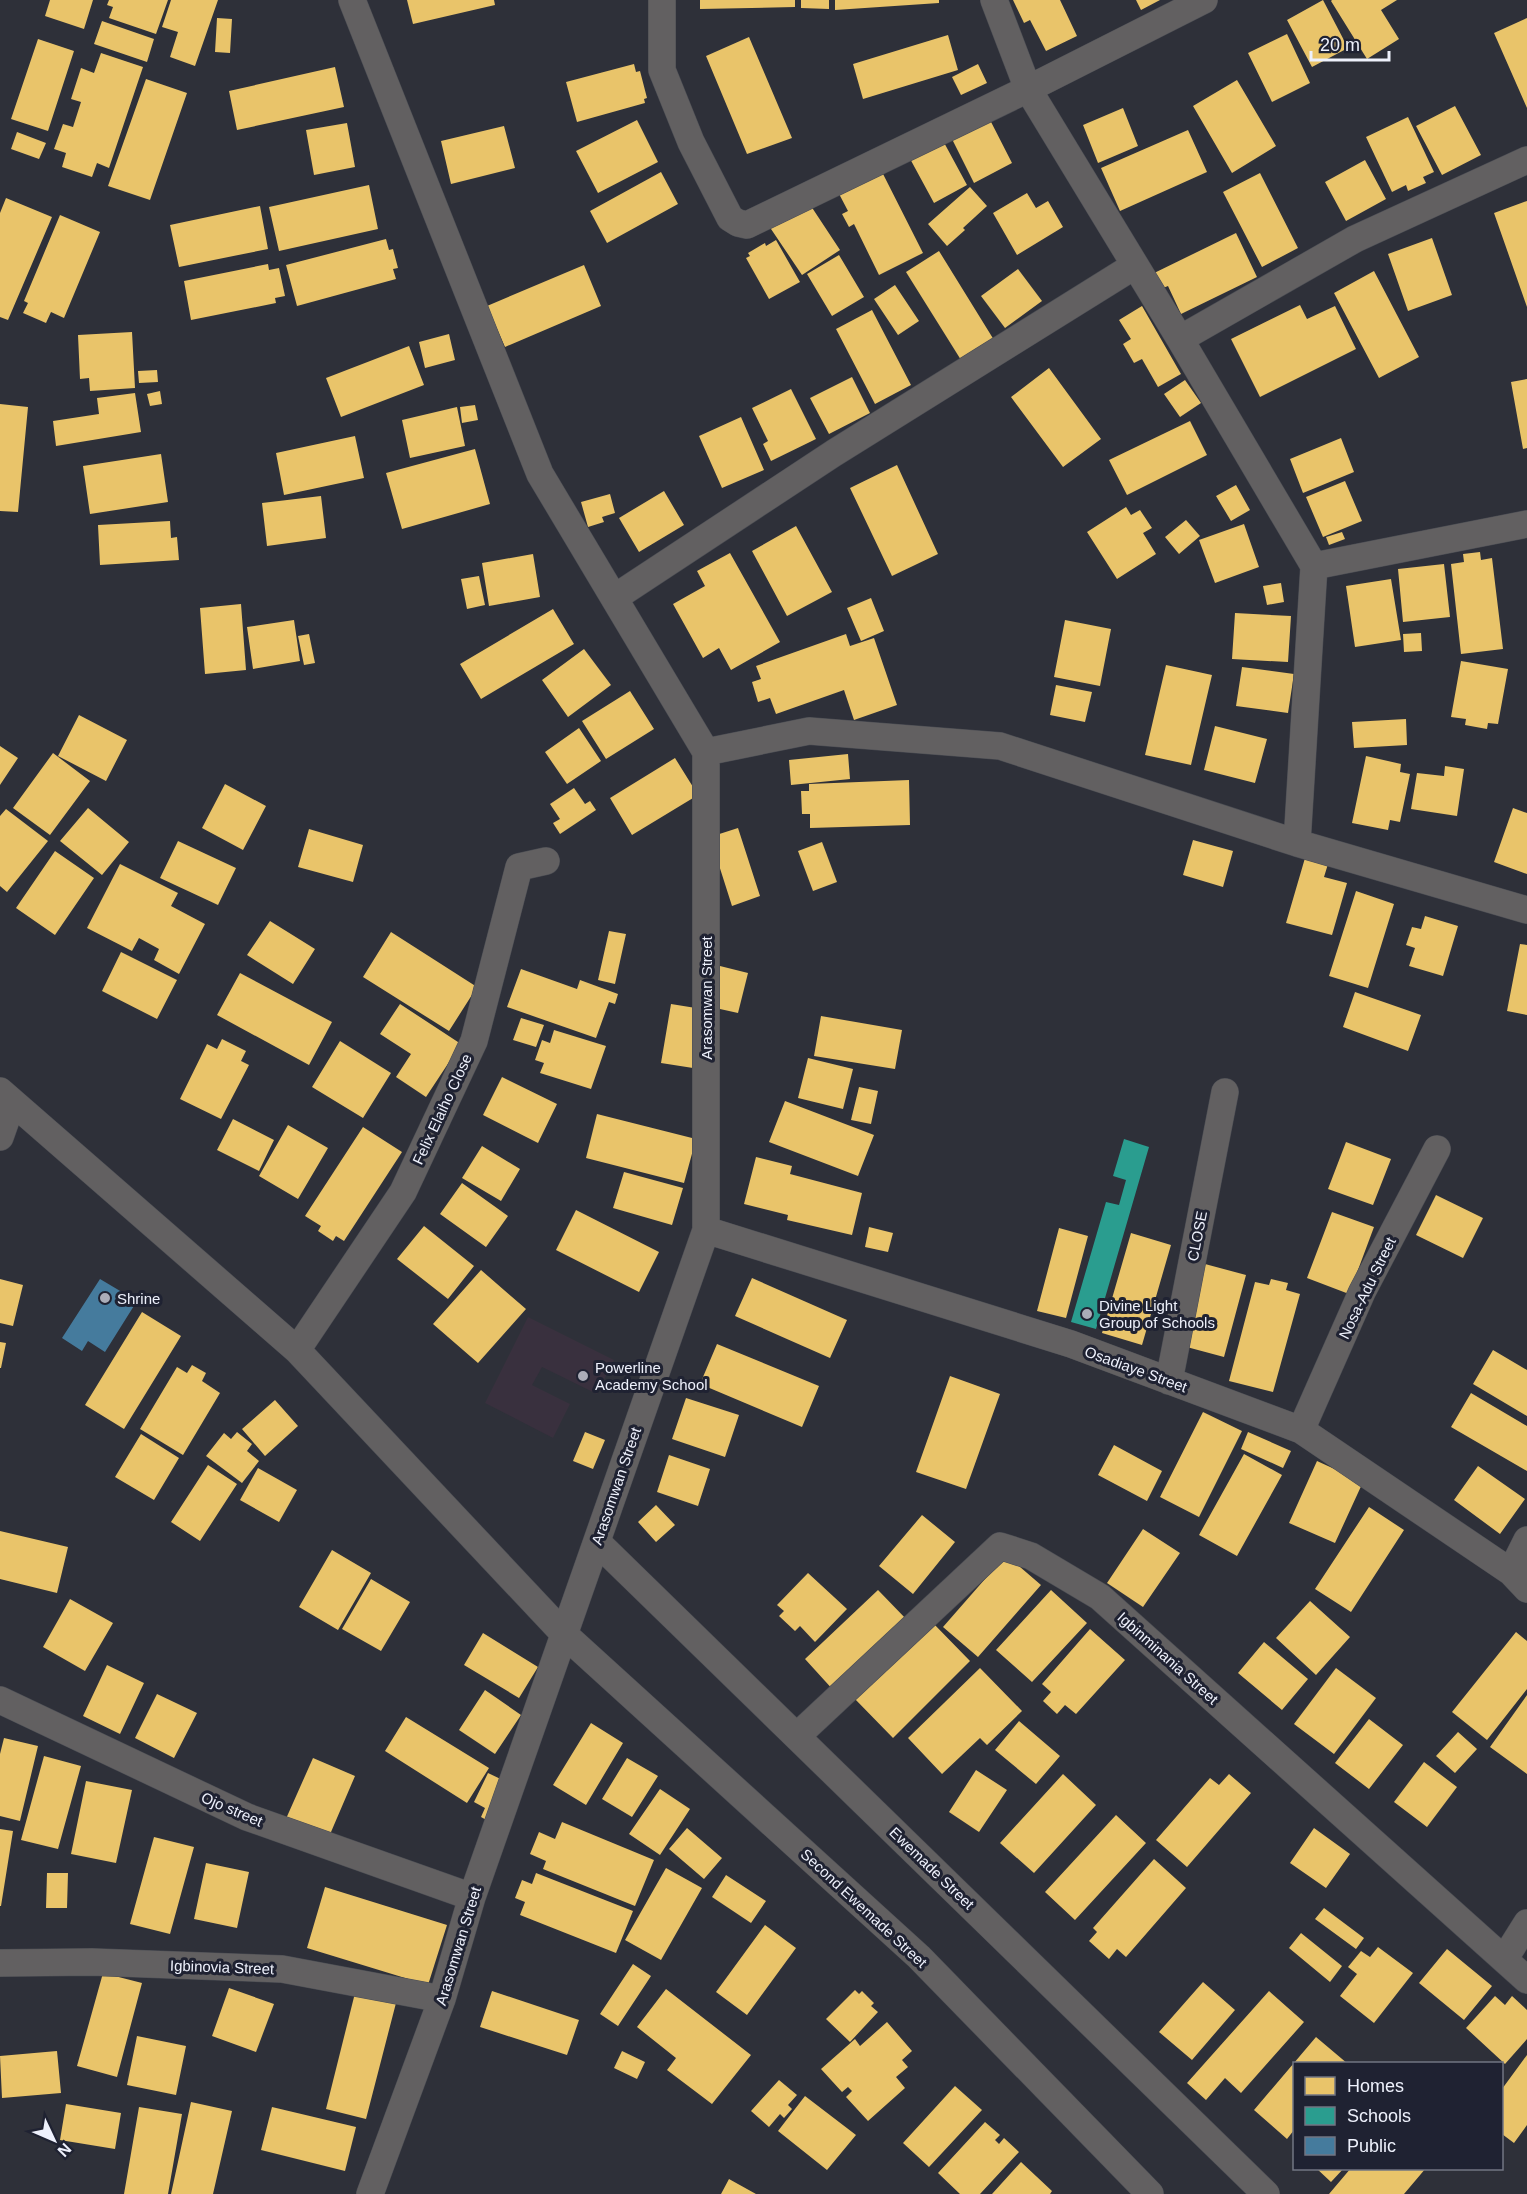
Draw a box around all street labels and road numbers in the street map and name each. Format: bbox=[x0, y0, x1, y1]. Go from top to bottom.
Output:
street label: Arasomwan Street bbox=[698, 935, 715, 1060]
street label: Felix Elaiho Close bbox=[409, 1051, 475, 1167]
street label: CLOSE bbox=[1184, 1209, 1210, 1263]
street label: Nosa-Adu Street bbox=[1335, 1234, 1399, 1342]
street label: Osadiaye Street bbox=[1083, 1343, 1190, 1396]
street label: Arasomwan Street bbox=[588, 1424, 644, 1547]
street label: Igbinminania Street bbox=[1114, 1608, 1222, 1708]
street label: Ojo street bbox=[199, 1788, 266, 1830]
street label: Ewemade Street bbox=[886, 1823, 978, 1913]
street label: Second Ewemade Street bbox=[798, 1845, 931, 1971]
street label: Arasomwan Street bbox=[432, 1884, 484, 2007]
street label: Igbinovia Street bbox=[170, 1957, 275, 1977]

